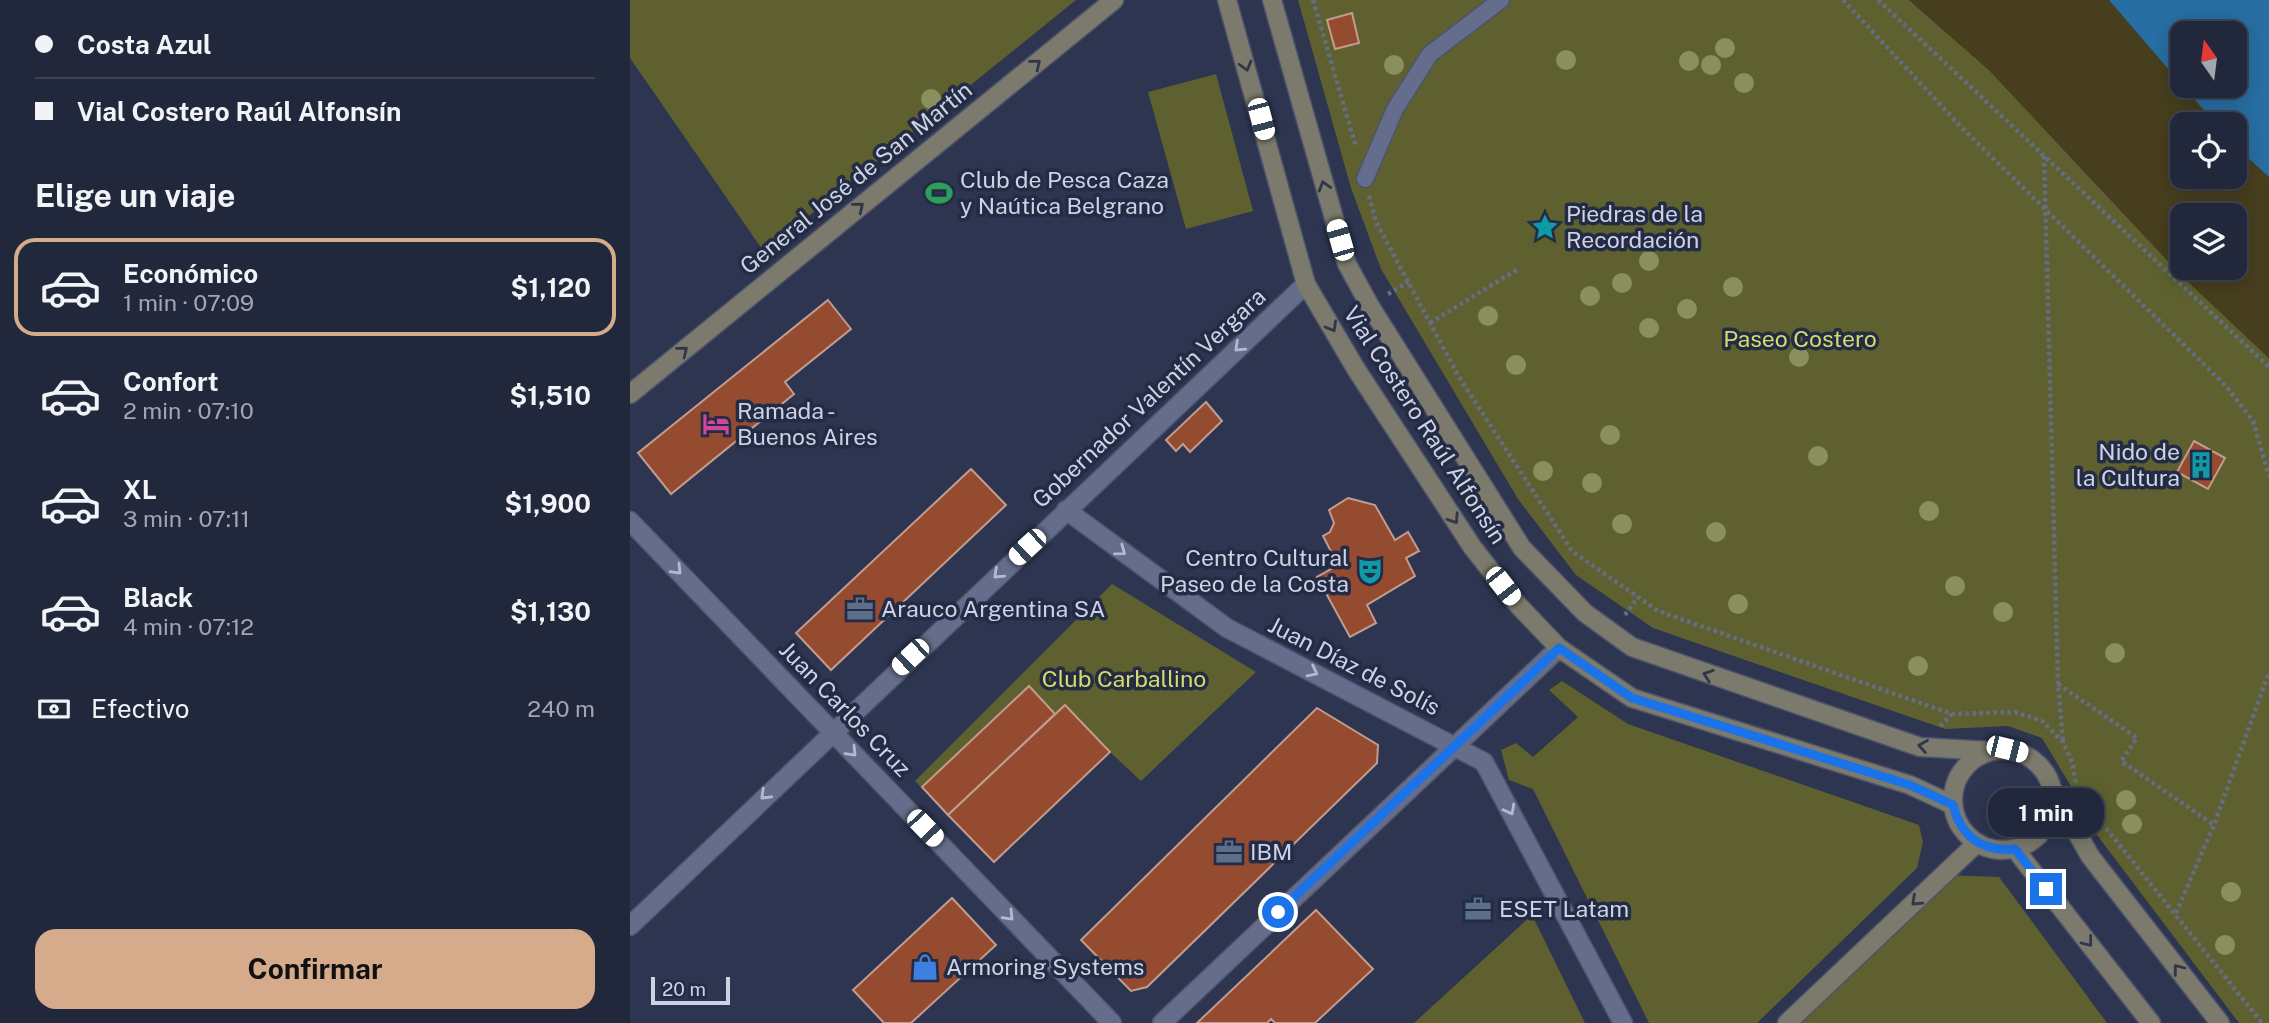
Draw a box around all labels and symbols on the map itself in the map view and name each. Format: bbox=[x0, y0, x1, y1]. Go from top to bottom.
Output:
north arrow bbox=[2170, 21, 2247, 98]
one-way arrow bbox=[1028, 59, 1040, 72]
one-way arrow bbox=[1237, 59, 1252, 71]
street label: General José de San Martín bbox=[734, 76, 977, 279]
car bbox=[1246, 96, 1277, 142]
place label: Club de Pesca Caza y Naútica Belgrano bbox=[960, 166, 1169, 219]
sports icon: Club de Pesca Caza y Naútica Belgrano bbox=[924, 178, 954, 208]
one-way arrow bbox=[1318, 180, 1333, 192]
place label: Piedras de la Recordación bbox=[1566, 200, 1703, 253]
one-way arrow bbox=[851, 203, 864, 215]
place icon: Piedras de la Recordación bbox=[1530, 212, 1560, 242]
car bbox=[1325, 217, 1356, 263]
street label: Gobernador Valentín Vergara bbox=[1027, 282, 1271, 513]
street label: Vial Costero Raúl Alfonsín bbox=[1338, 301, 1512, 549]
one-way arrow bbox=[1323, 319, 1336, 332]
park label: Paseo Costero bbox=[1723, 325, 1877, 352]
one-way arrow bbox=[1234, 339, 1247, 352]
one-way arrow bbox=[674, 347, 687, 359]
place label: Ramada - Buenos Aires bbox=[737, 397, 878, 450]
hotel icon: Ramada - Buenos Aires bbox=[701, 409, 731, 439]
place label: Nido de la Cultura bbox=[2076, 438, 2180, 491]
building icon: Nido de la Cultura bbox=[2186, 450, 2216, 480]
one-way arrow bbox=[1446, 511, 1459, 524]
car bbox=[1005, 525, 1050, 569]
one-way arrow bbox=[1113, 542, 1126, 555]
place label: Centro Cultural Paseo de la Costa bbox=[1160, 544, 1349, 597]
theatre icon: Centro Cultural Paseo de la Costa bbox=[1355, 556, 1385, 586]
one-way arrow bbox=[669, 562, 682, 575]
car bbox=[1482, 563, 1525, 609]
one-way arrow bbox=[993, 566, 1006, 578]
office icon: Arauco Argentina SA bbox=[845, 594, 875, 624]
place label: Arauco Argentina SA bbox=[881, 595, 1105, 622]
street label: Juan Díaz de Solís bbox=[1264, 611, 1445, 720]
car bbox=[888, 635, 933, 679]
street label: Juan Carlos Cruz bbox=[774, 636, 917, 782]
one-way arrow bbox=[1306, 663, 1318, 677]
park label: Club Carballino bbox=[1042, 665, 1206, 692]
one-way arrow bbox=[1702, 669, 1714, 683]
car bbox=[1985, 734, 2030, 764]
one-way arrow bbox=[1917, 739, 1929, 754]
one-way arrow bbox=[843, 744, 856, 757]
one-way arrow bbox=[760, 787, 773, 800]
callout: 1 min bbox=[1988, 788, 2104, 836]
one-way arrow bbox=[1502, 803, 1515, 815]
car bbox=[903, 806, 948, 850]
office icon: IBM bbox=[1214, 837, 1244, 867]
place label: IBM bbox=[1250, 838, 1292, 865]
route end bbox=[2030, 873, 2062, 905]
one-way arrow bbox=[1911, 893, 1924, 906]
office icon: ESET Latam bbox=[1463, 894, 1493, 924]
place label: ESET Latam bbox=[1499, 895, 1629, 922]
route start bbox=[1262, 896, 1294, 928]
one-way arrow bbox=[1001, 908, 1014, 921]
one-way arrow bbox=[2079, 935, 2092, 947]
shop icon: Armoring Systems bbox=[910, 952, 940, 982]
place label: Armoring Systems bbox=[946, 953, 1144, 980]
one-way arrow bbox=[2173, 964, 2186, 977]
scale bar bbox=[651, 974, 730, 1006]

